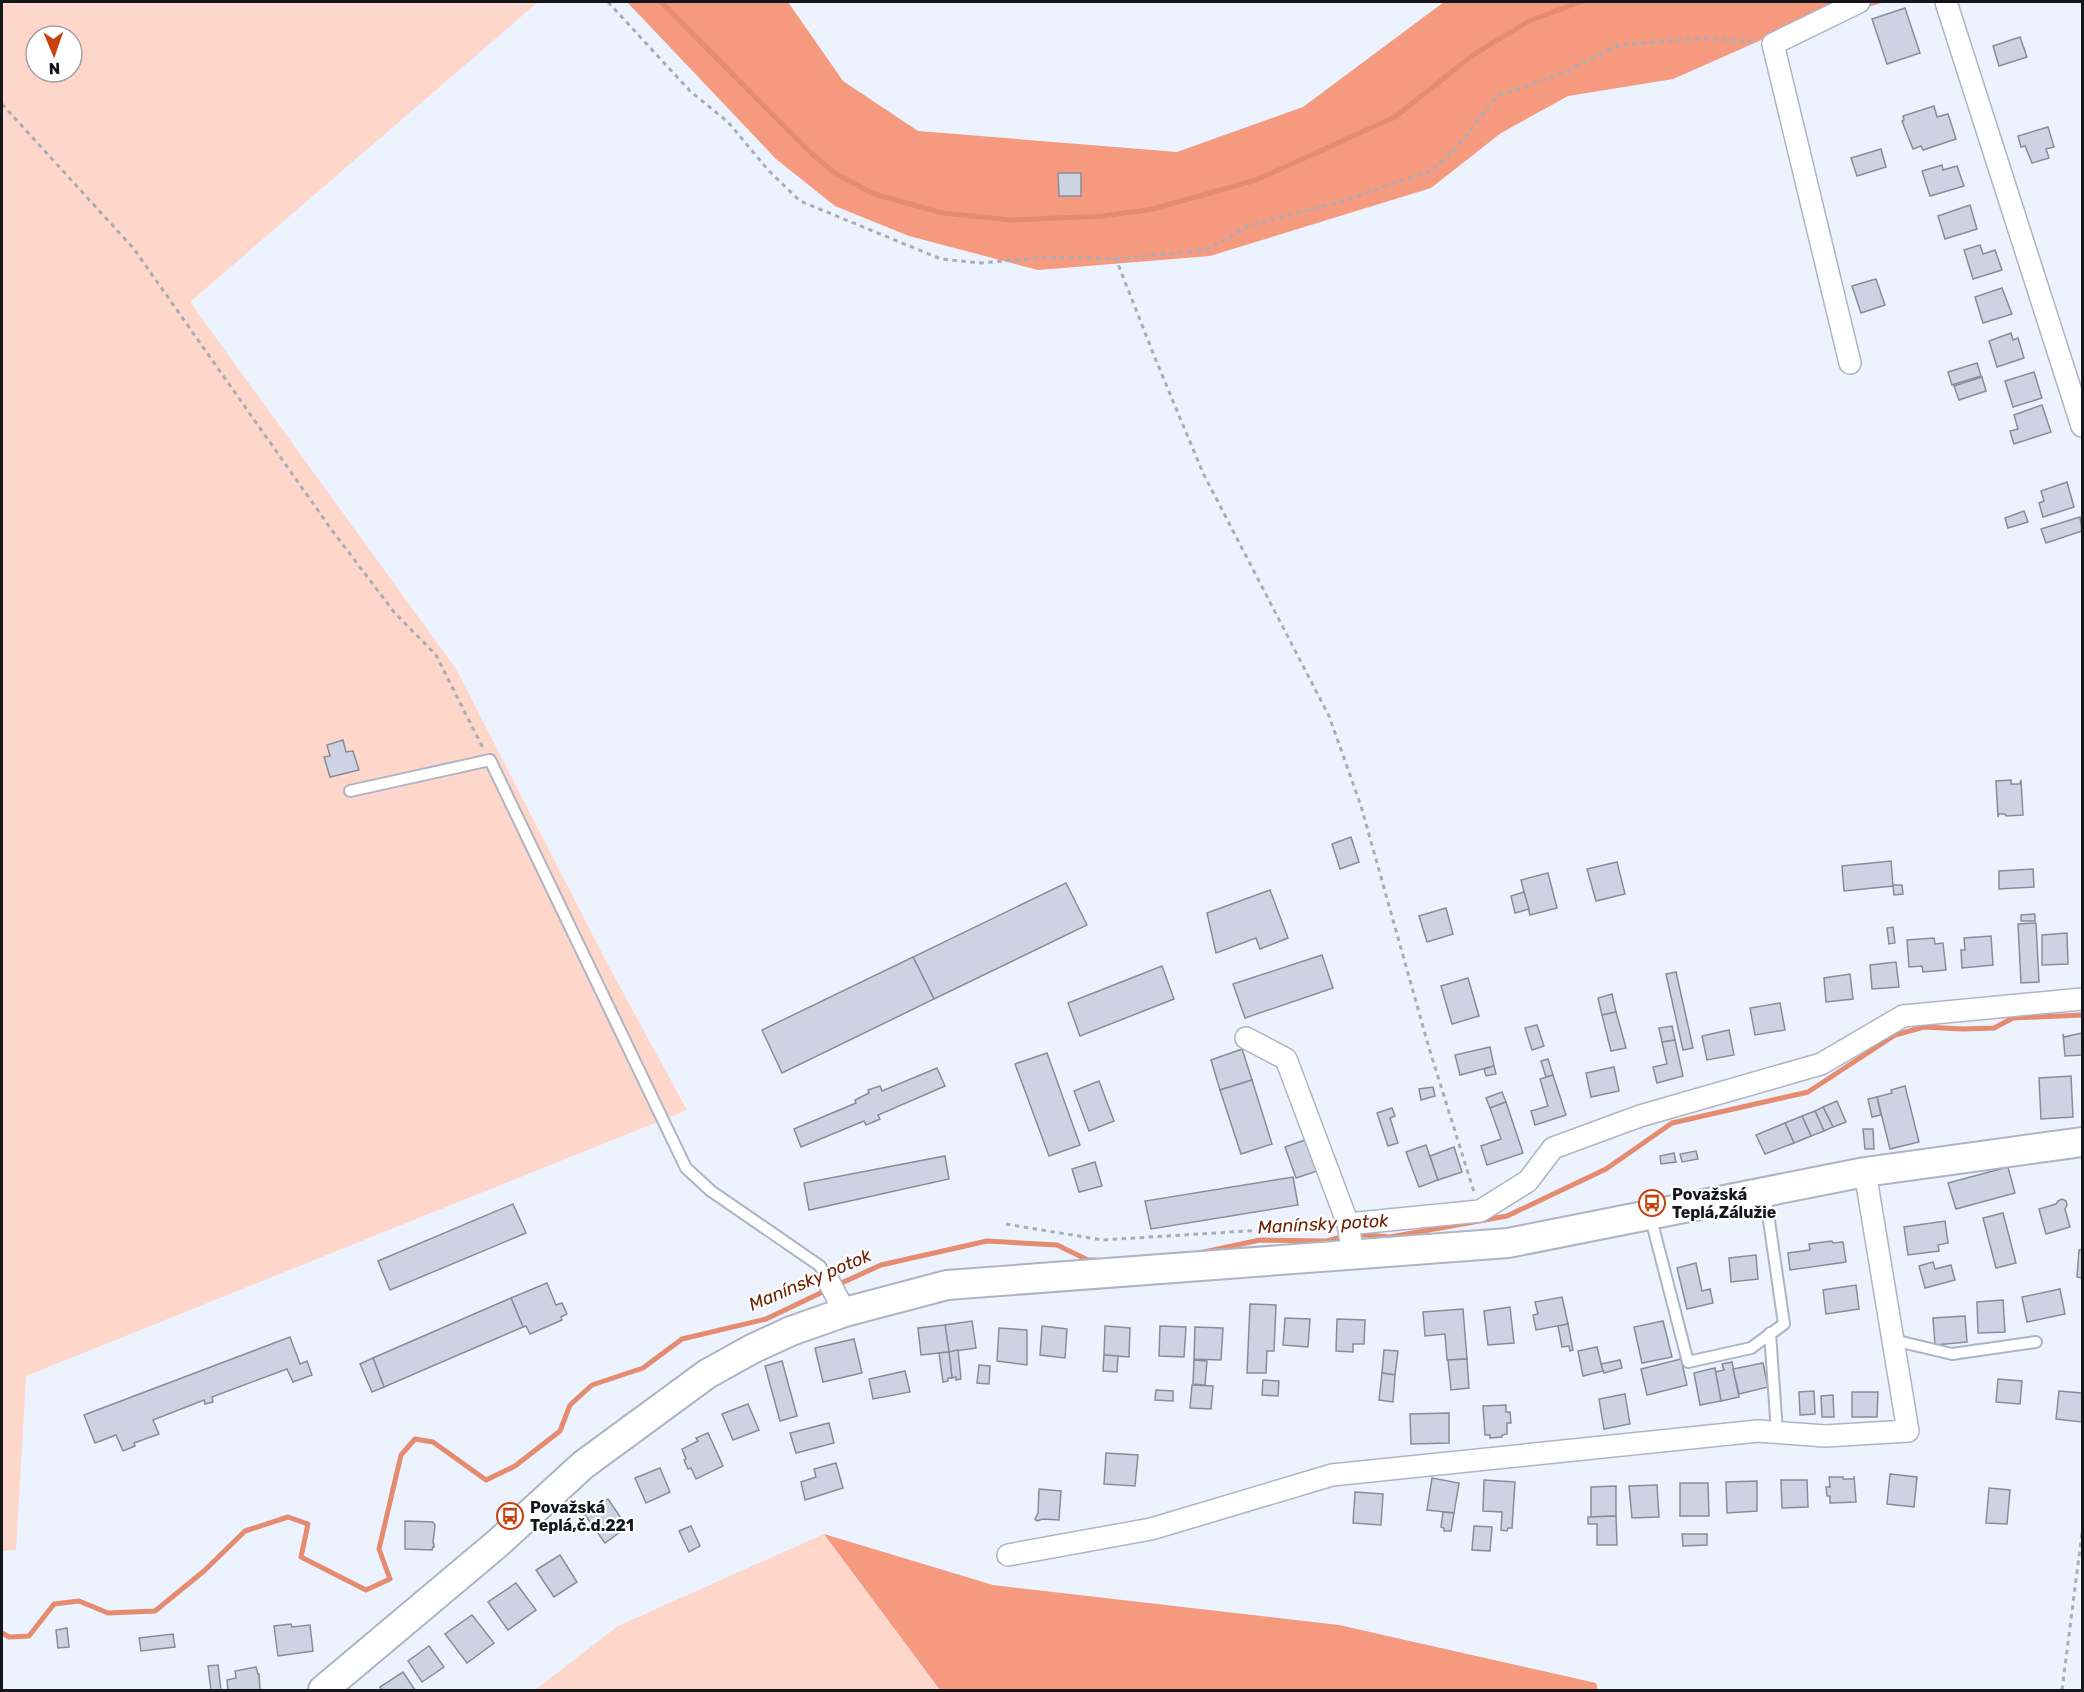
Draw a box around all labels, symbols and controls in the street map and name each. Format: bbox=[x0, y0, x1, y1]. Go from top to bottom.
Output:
north arrow bbox=[24, 24, 84, 84]
text: N bbox=[48, 59, 61, 78]
place label: Považská Teplá,Zálužie bbox=[1672, 1185, 1776, 1222]
bus stop icon: Považská Teplá,Zálužie bbox=[1637, 1188, 1667, 1218]
water label: Manínsky potok bbox=[1257, 1210, 1390, 1238]
water label: Manínsky potok bbox=[745, 1244, 875, 1316]
place label: Považská Teplá,č.d.221 bbox=[530, 1498, 634, 1535]
bus stop icon: Považská Teplá,č.d.221 bbox=[495, 1501, 525, 1531]

